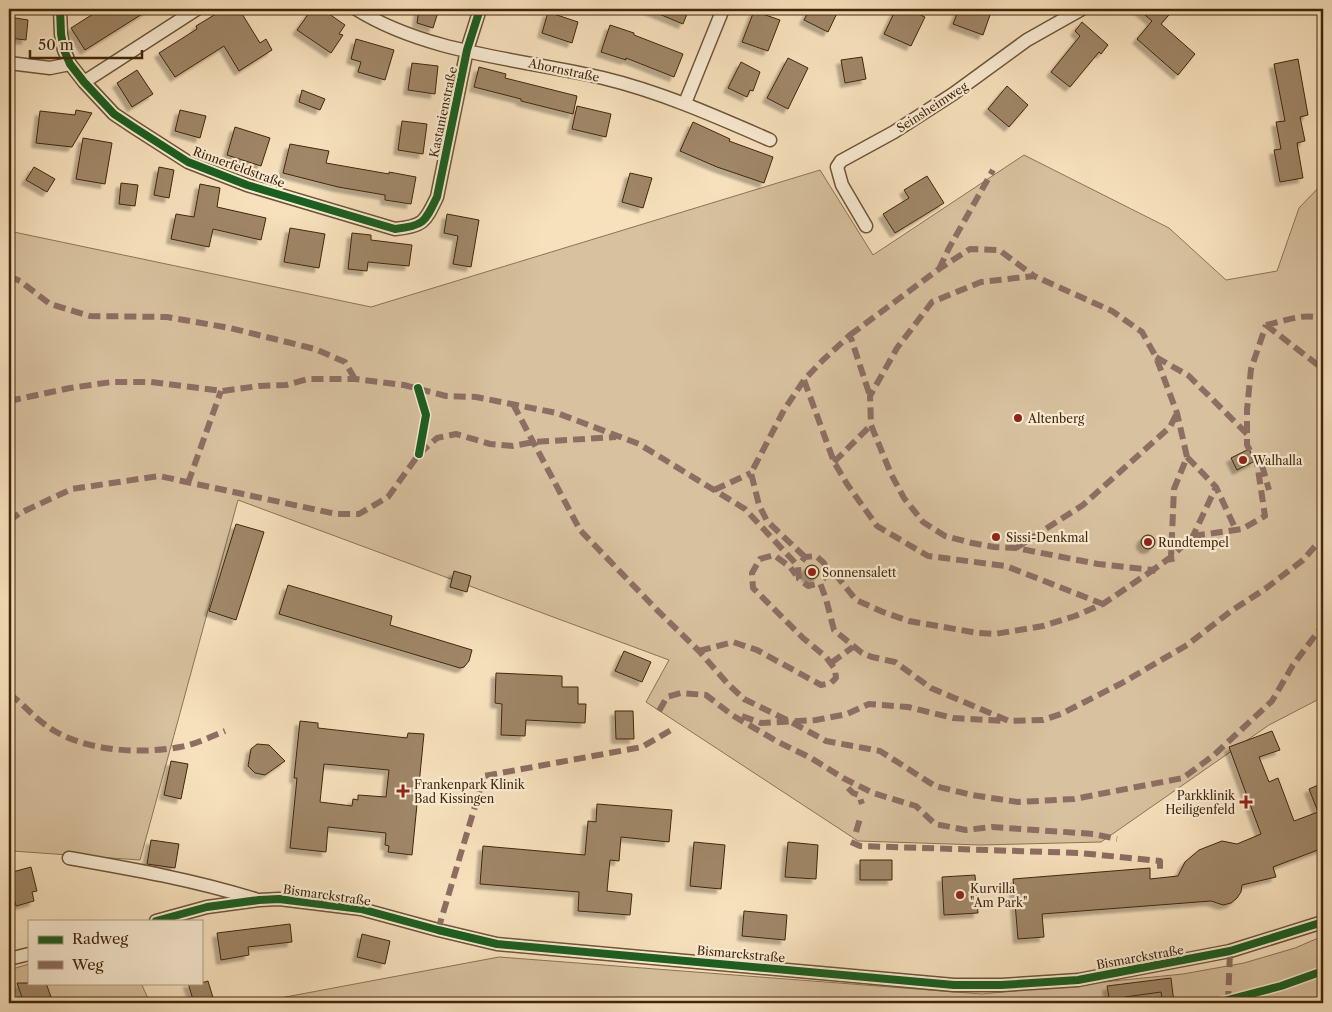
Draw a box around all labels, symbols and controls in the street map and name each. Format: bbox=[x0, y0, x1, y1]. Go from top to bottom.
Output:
scale bar bbox=[30, 28, 142, 60]
text: 50 m bbox=[38, 35, 74, 54]
street label: Ahornstraße bbox=[526, 55, 601, 85]
street label: Kastanienstraße bbox=[426, 65, 460, 159]
street label: Seinsheimweg bbox=[894, 78, 971, 136]
street label: Rinnerfeldstraße bbox=[191, 143, 287, 191]
place label: Altenberg bbox=[1027, 411, 1085, 426]
marker: Altenberg bbox=[1012, 412, 1024, 424]
place label: Walhalla bbox=[1252, 453, 1303, 468]
marker: Walhalla bbox=[1237, 454, 1249, 466]
place label: Sissi-Denkmal bbox=[1006, 530, 1089, 545]
marker: Sissi-Denkmal bbox=[990, 531, 1002, 543]
place label: Rundtempel bbox=[1158, 535, 1229, 550]
marker: Rundtempel bbox=[1142, 536, 1154, 548]
place label: Sonnensalett bbox=[822, 565, 897, 580]
marker: Sonnensalett bbox=[806, 566, 818, 578]
place label: Frankenpark Klinik Bad Kissingen bbox=[414, 777, 526, 806]
marker: Frankenpark Klinik Bad Kissingen bbox=[396, 784, 410, 798]
place label: Parkklinik Heiligenfeld bbox=[1165, 788, 1236, 817]
marker: Parkklinik Heiligenfeld bbox=[1239, 795, 1253, 809]
street label: Bismarckstraße bbox=[282, 881, 372, 909]
place label: Kurvilla "Am Park" bbox=[970, 881, 1027, 910]
marker: Kurvilla "Am Park" bbox=[954, 889, 966, 901]
legend bbox=[28, 920, 202, 984]
text: Radweg bbox=[72, 929, 128, 948]
street label: Bismarckstraße bbox=[1095, 942, 1185, 972]
street label: Bismarckstraße bbox=[696, 943, 786, 965]
text: Weg bbox=[71, 955, 104, 974]

